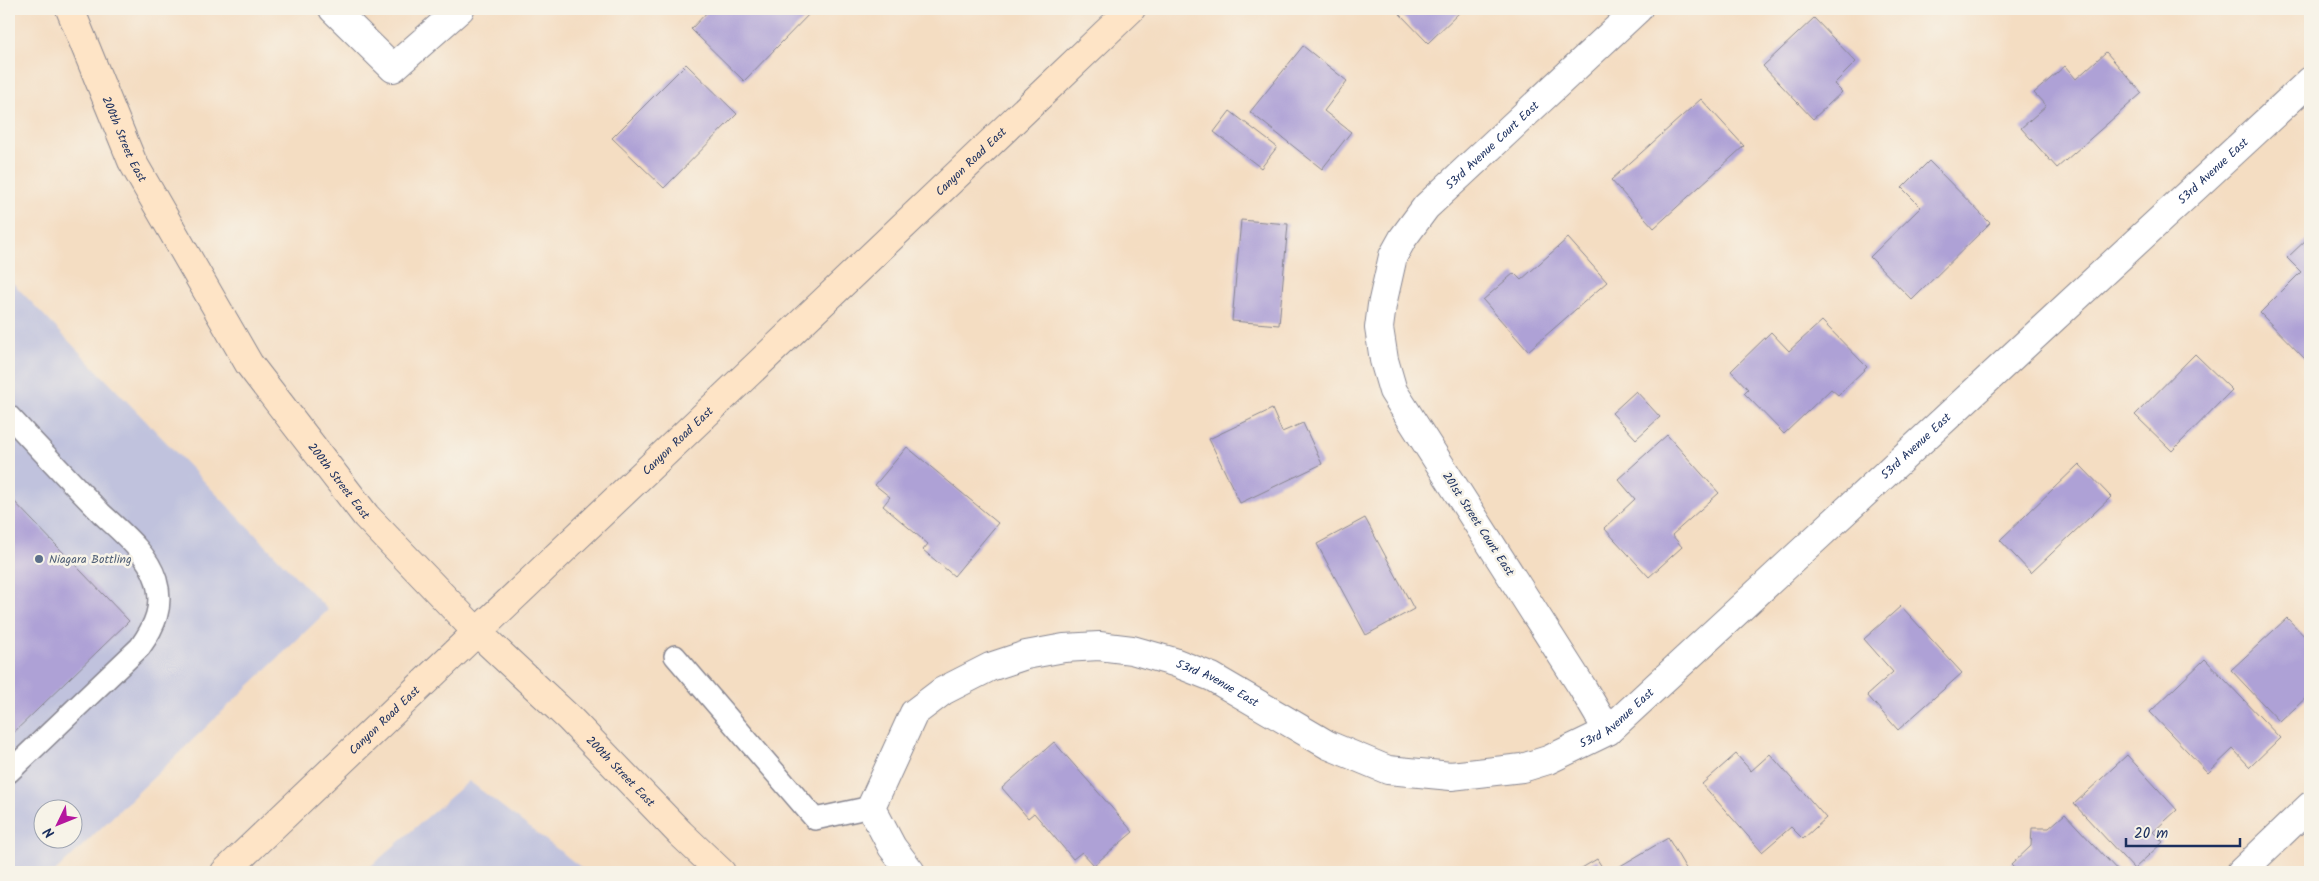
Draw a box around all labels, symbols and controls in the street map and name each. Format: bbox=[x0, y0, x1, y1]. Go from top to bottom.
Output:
street label: 200th Street East bbox=[97, 93, 152, 186]
street label: 53rd Avenue Court East bbox=[1441, 96, 1544, 194]
street label: Canyon Road East bbox=[931, 122, 1011, 201]
street label: 53rd Avenue East bbox=[2173, 133, 2253, 209]
street label: Canyon Road East bbox=[637, 402, 718, 480]
street label: 53rd Avenue East bbox=[1876, 408, 1956, 484]
street label: 200th Street East bbox=[303, 438, 375, 524]
street label: 201st Street Court East bbox=[1437, 468, 1519, 580]
place label: Niagara Bottling bbox=[49, 550, 132, 569]
marker: Niagara Bottling bbox=[33, 553, 45, 565]
street label: 53rd Avenue East bbox=[1173, 654, 1263, 712]
street label: Canyon Road East bbox=[344, 681, 425, 759]
street label: 53rd Avenue East bbox=[1576, 683, 1659, 753]
street label: 200th Street East bbox=[582, 731, 660, 812]
north arrow bbox=[32, 798, 82, 848]
scale bar bbox=[2126, 816, 2240, 848]
text: N bbox=[38, 821, 60, 843]
text: 20 m bbox=[2134, 822, 2168, 846]

